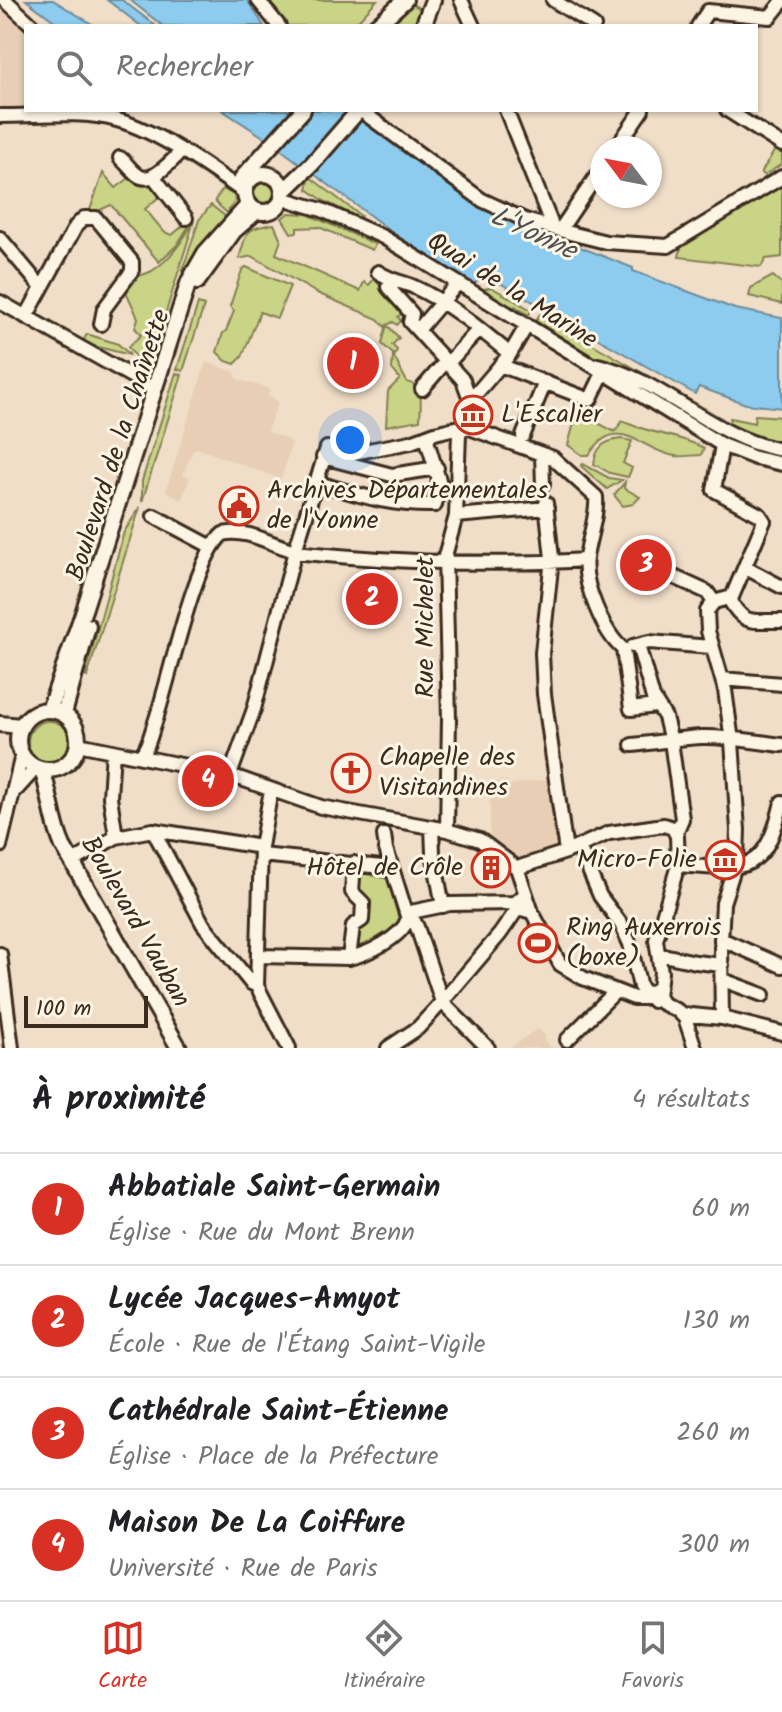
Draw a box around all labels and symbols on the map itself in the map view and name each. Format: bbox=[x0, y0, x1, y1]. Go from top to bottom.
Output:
north arrow bbox=[590, 136, 662, 208]
water label: L'Yonne bbox=[482, 194, 586, 275]
street label: Quai de la Marine bbox=[418, 221, 606, 361]
street label: Boulevard de la Chaînette bbox=[55, 303, 183, 586]
pin: 1 bbox=[327, 333, 379, 393]
museum icon: L'Escalier bbox=[452, 394, 494, 436]
place label: L'Escalier bbox=[501, 394, 603, 436]
your location bbox=[330, 420, 370, 460]
place label: Archives Départementales de l'Yonne bbox=[267, 470, 548, 542]
public building icon: Archives Départementales de l'Yonne bbox=[218, 485, 260, 527]
pin: 3 bbox=[620, 535, 672, 595]
street label: Rue Michelet bbox=[405, 555, 447, 698]
pin: 2 bbox=[346, 569, 398, 629]
place label: Chapelle des Visitandines bbox=[379, 737, 515, 809]
pin: 4 bbox=[182, 751, 234, 811]
church icon: Chapelle des Visitandines bbox=[330, 752, 372, 794]
street label: Boulevard Vauban bbox=[69, 828, 201, 1016]
place label: Micro-Folie bbox=[577, 839, 697, 881]
museum icon: Micro-Folie bbox=[704, 839, 746, 881]
place label: Hôtel de Crôle bbox=[306, 847, 463, 889]
building icon: Hôtel de Crôle bbox=[470, 847, 512, 889]
place label: Ring Auxerrois (boxe) bbox=[566, 907, 721, 979]
sports icon: Ring Auxerrois (boxe) bbox=[517, 922, 559, 964]
scale bar bbox=[24, 992, 148, 1028]

